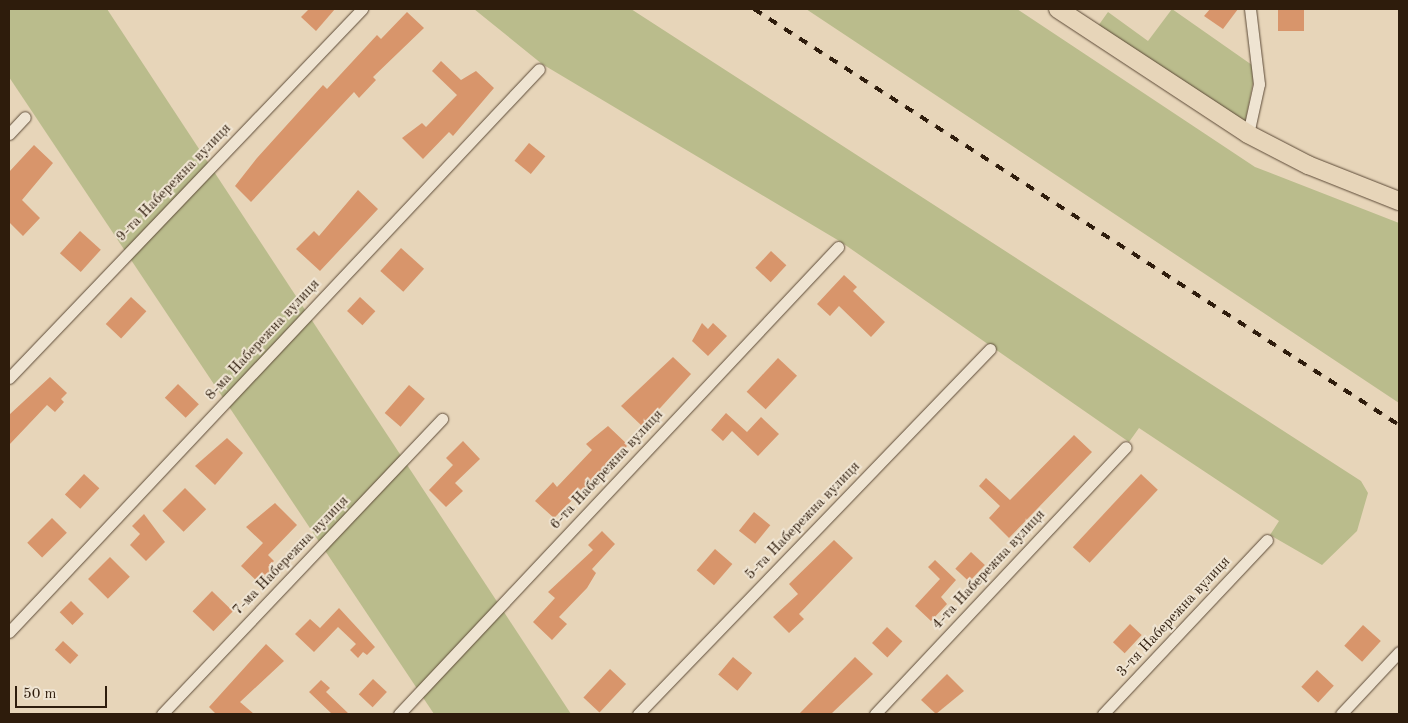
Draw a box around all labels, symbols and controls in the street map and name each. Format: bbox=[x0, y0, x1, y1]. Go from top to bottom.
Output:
street label: 9-та Набережна вулиця bbox=[113, 120, 235, 246]
street label: 8-ма Набережна вулиця bbox=[202, 276, 324, 404]
street label: 6-та Набережна вулиця bbox=[547, 406, 667, 534]
street label: 5-та Набережна вулиця bbox=[742, 458, 864, 584]
street label: 7-ма Набережна вулиця bbox=[229, 492, 353, 620]
street label: 4-та Набережна вулиця bbox=[929, 506, 1049, 634]
street label: 3-тя Набережна вулиця bbox=[1113, 553, 1235, 681]
scale bar bbox=[18, 676, 110, 708]
text: 50 m bbox=[23, 687, 57, 702]

